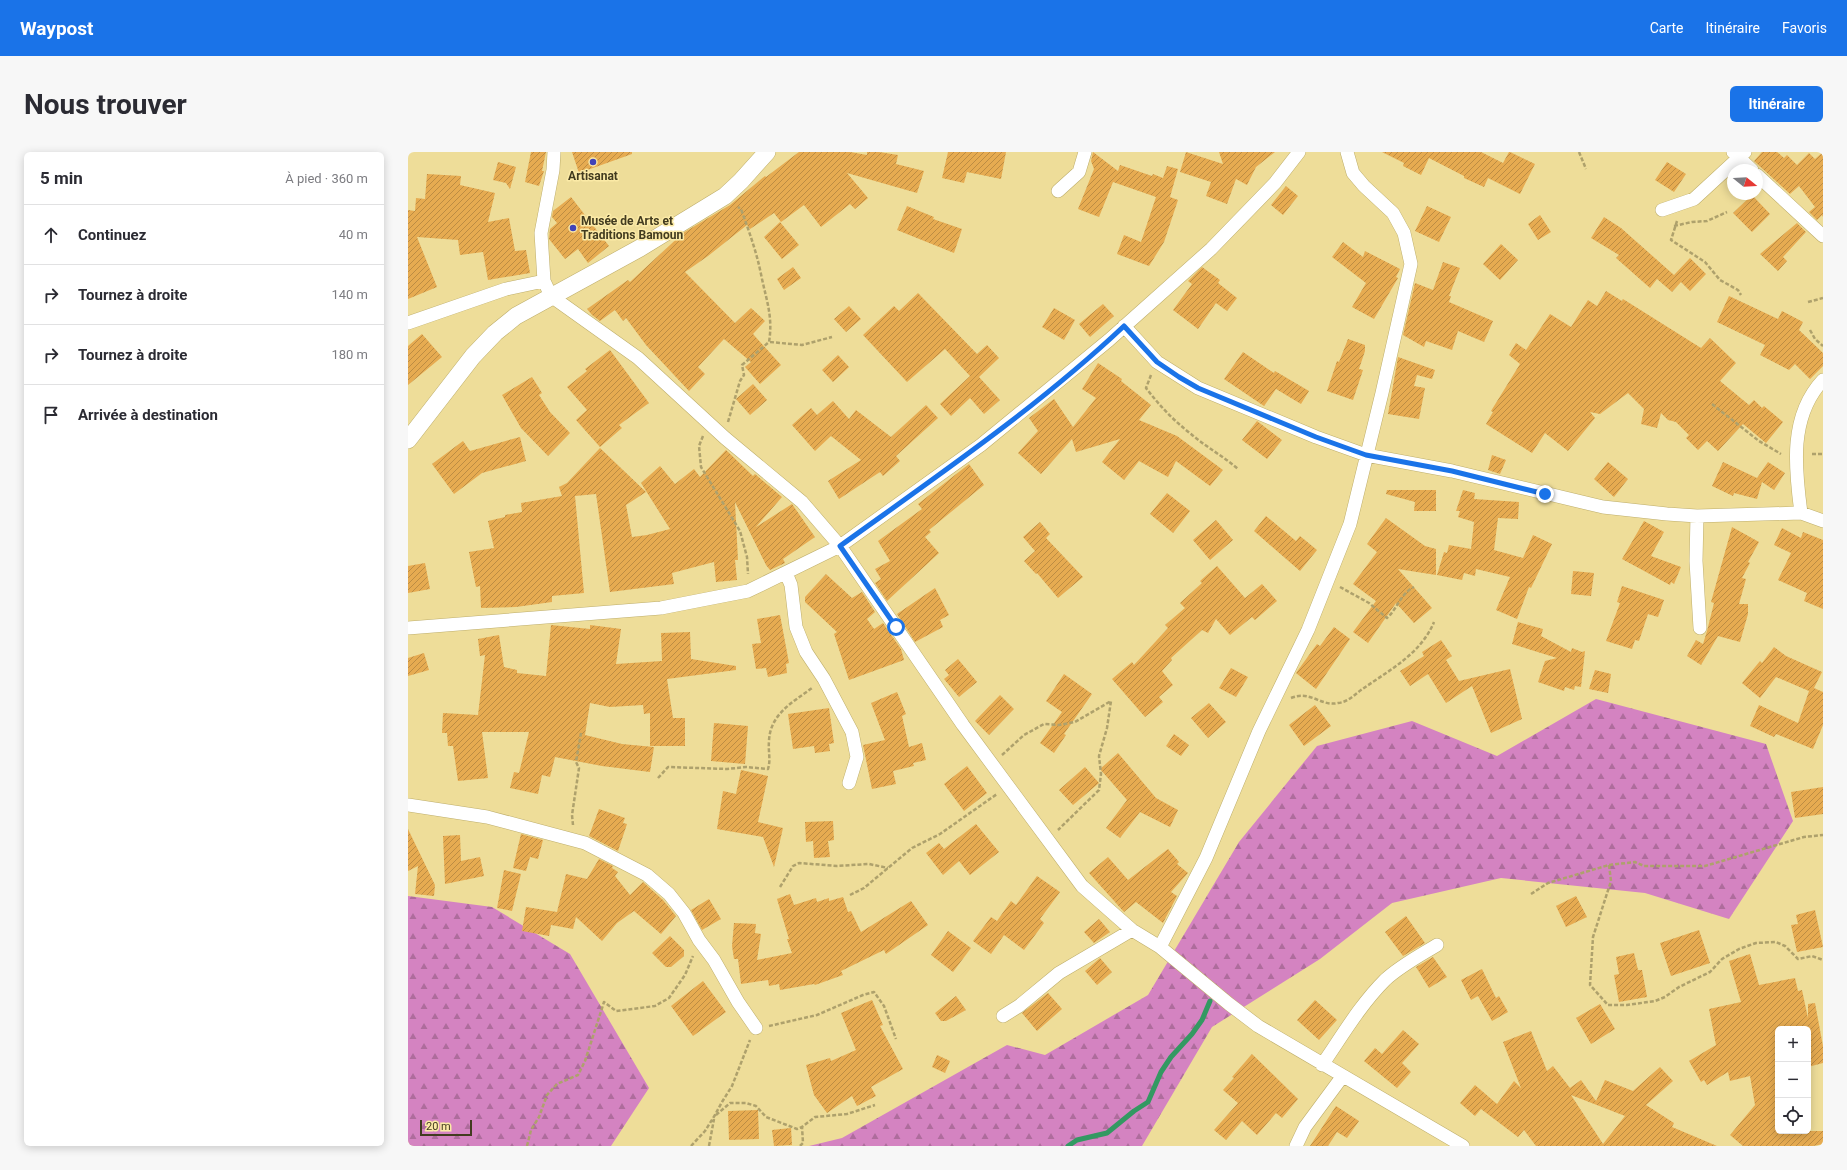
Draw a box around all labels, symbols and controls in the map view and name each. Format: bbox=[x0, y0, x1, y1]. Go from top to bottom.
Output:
text: Waypost bbox=[20, 17, 94, 40]
text: Carte bbox=[1650, 20, 1683, 36]
text: Itinéraire bbox=[1705, 20, 1760, 36]
text: Favoris bbox=[1782, 20, 1827, 36]
button: Itinéraire bbox=[1730, 86, 1823, 122]
text: Nous trouver bbox=[24, 88, 187, 121]
marker: Artisanat bbox=[588, 157, 598, 167]
north arrow bbox=[1727, 164, 1763, 200]
text: 5 min bbox=[40, 168, 83, 188]
place label: Artisanat bbox=[568, 169, 618, 183]
text: À pied · 360 m bbox=[285, 171, 368, 186]
place label: Musée de Arts et Traditions Bamoun bbox=[581, 214, 683, 242]
marker: Musée de Arts et Traditions Bamoun bbox=[568, 223, 578, 233]
icon: ahead bbox=[40, 224, 62, 246]
text: Continuez bbox=[78, 226, 146, 244]
text: 40 m bbox=[339, 227, 368, 242]
icon: right bbox=[40, 284, 62, 306]
text: Tournez à droite bbox=[78, 286, 187, 304]
text: 140 m bbox=[331, 287, 368, 302]
icon: right bbox=[40, 344, 62, 366]
text: Tournez à droite bbox=[78, 346, 187, 364]
text: 180 m bbox=[331, 347, 368, 362]
icon: arrive bbox=[40, 404, 62, 426]
text: Arrivée à destination bbox=[78, 406, 218, 424]
route end bbox=[1536, 485, 1554, 503]
route start bbox=[887, 618, 905, 636]
map controls bbox=[1775, 1026, 1811, 1134]
button: + bbox=[1775, 1026, 1811, 1062]
button: − bbox=[1775, 1062, 1811, 1098]
button: locate bbox=[1775, 1098, 1811, 1134]
scale bar bbox=[420, 1118, 472, 1137]
text: 20 m bbox=[426, 1120, 451, 1133]

